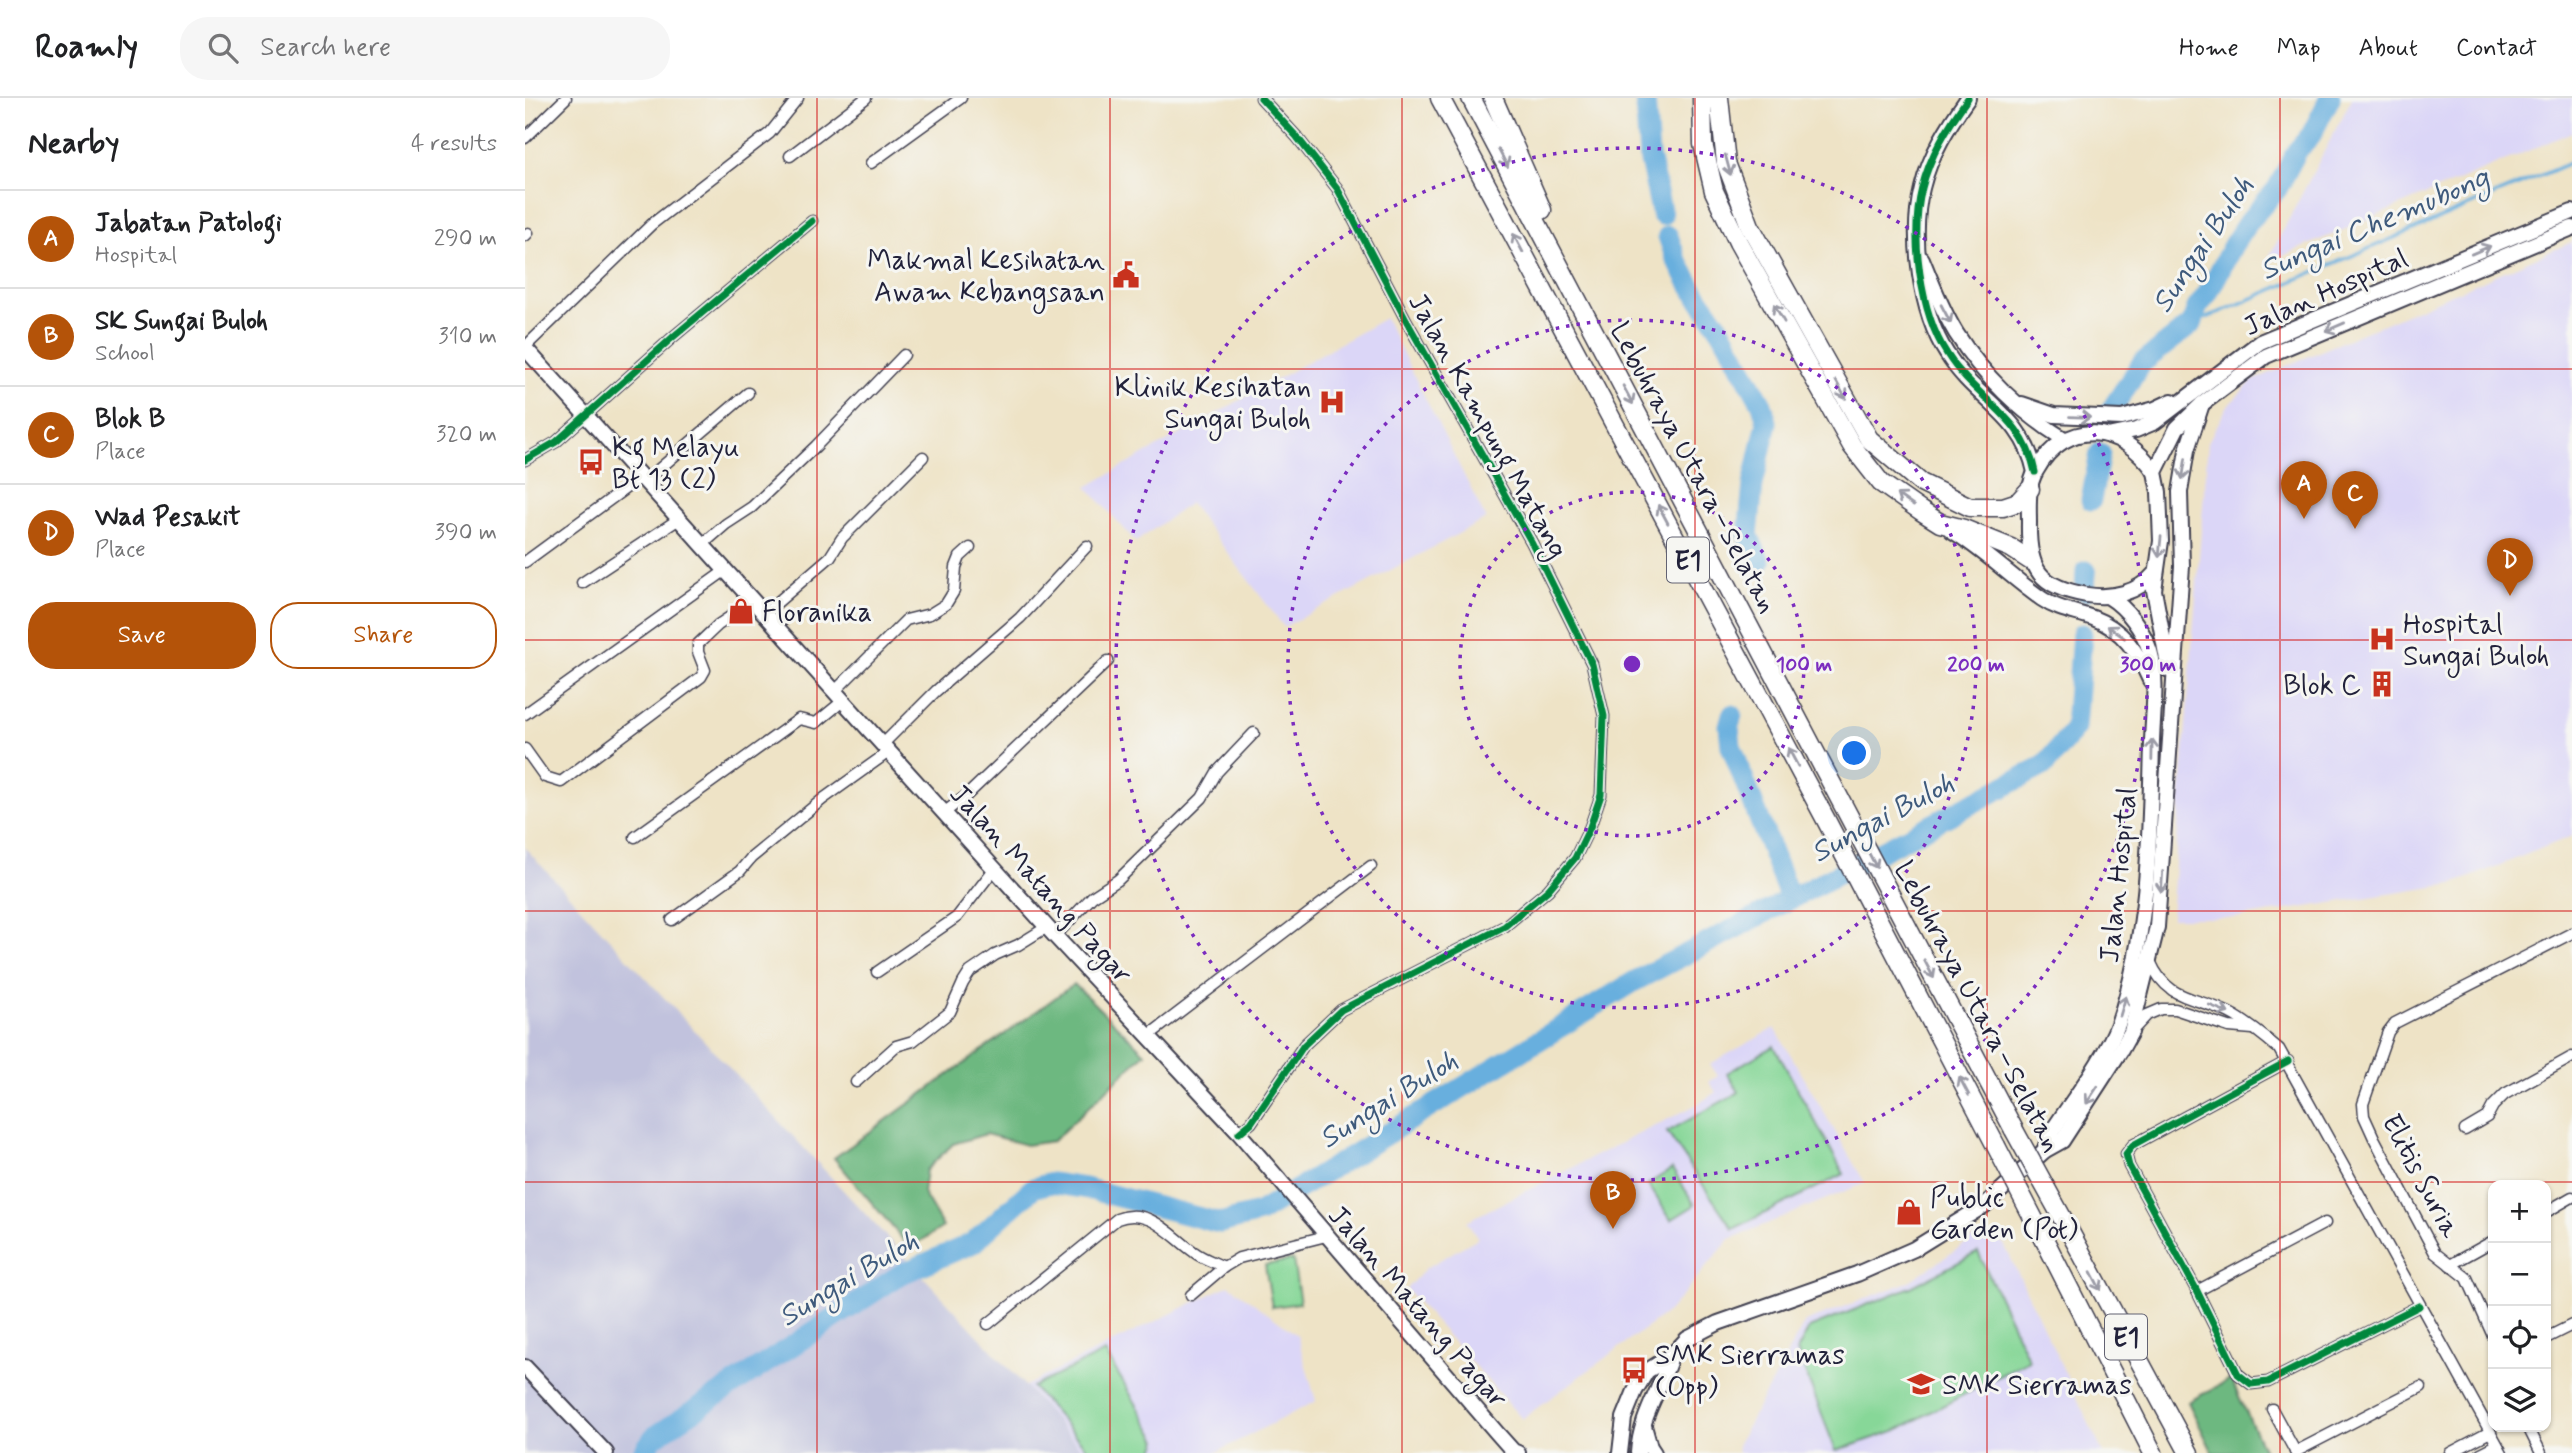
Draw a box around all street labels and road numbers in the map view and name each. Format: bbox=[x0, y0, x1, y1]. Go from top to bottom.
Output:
street label: Jalan Hospital bbox=[2238, 241, 2414, 346]
street label: Jalan Kampung Matang bbox=[1396, 287, 1575, 567]
street label: Lebuhraya Utara–Selatan bbox=[1600, 316, 1785, 620]
road number: E1 bbox=[1667, 538, 1709, 582]
street label: Jalan Matang Pagar bbox=[939, 777, 1140, 994]
street label: Jalan Hospital bbox=[2092, 786, 2147, 965]
street label: Lebuhraya Utara–Selatan bbox=[1884, 855, 2069, 1159]
street label: Elitis Suria bbox=[2372, 1108, 2468, 1245]
street label: Jalan Matang Pagar bbox=[1317, 1198, 1515, 1418]
road number: E1 bbox=[2105, 1314, 2147, 1360]

